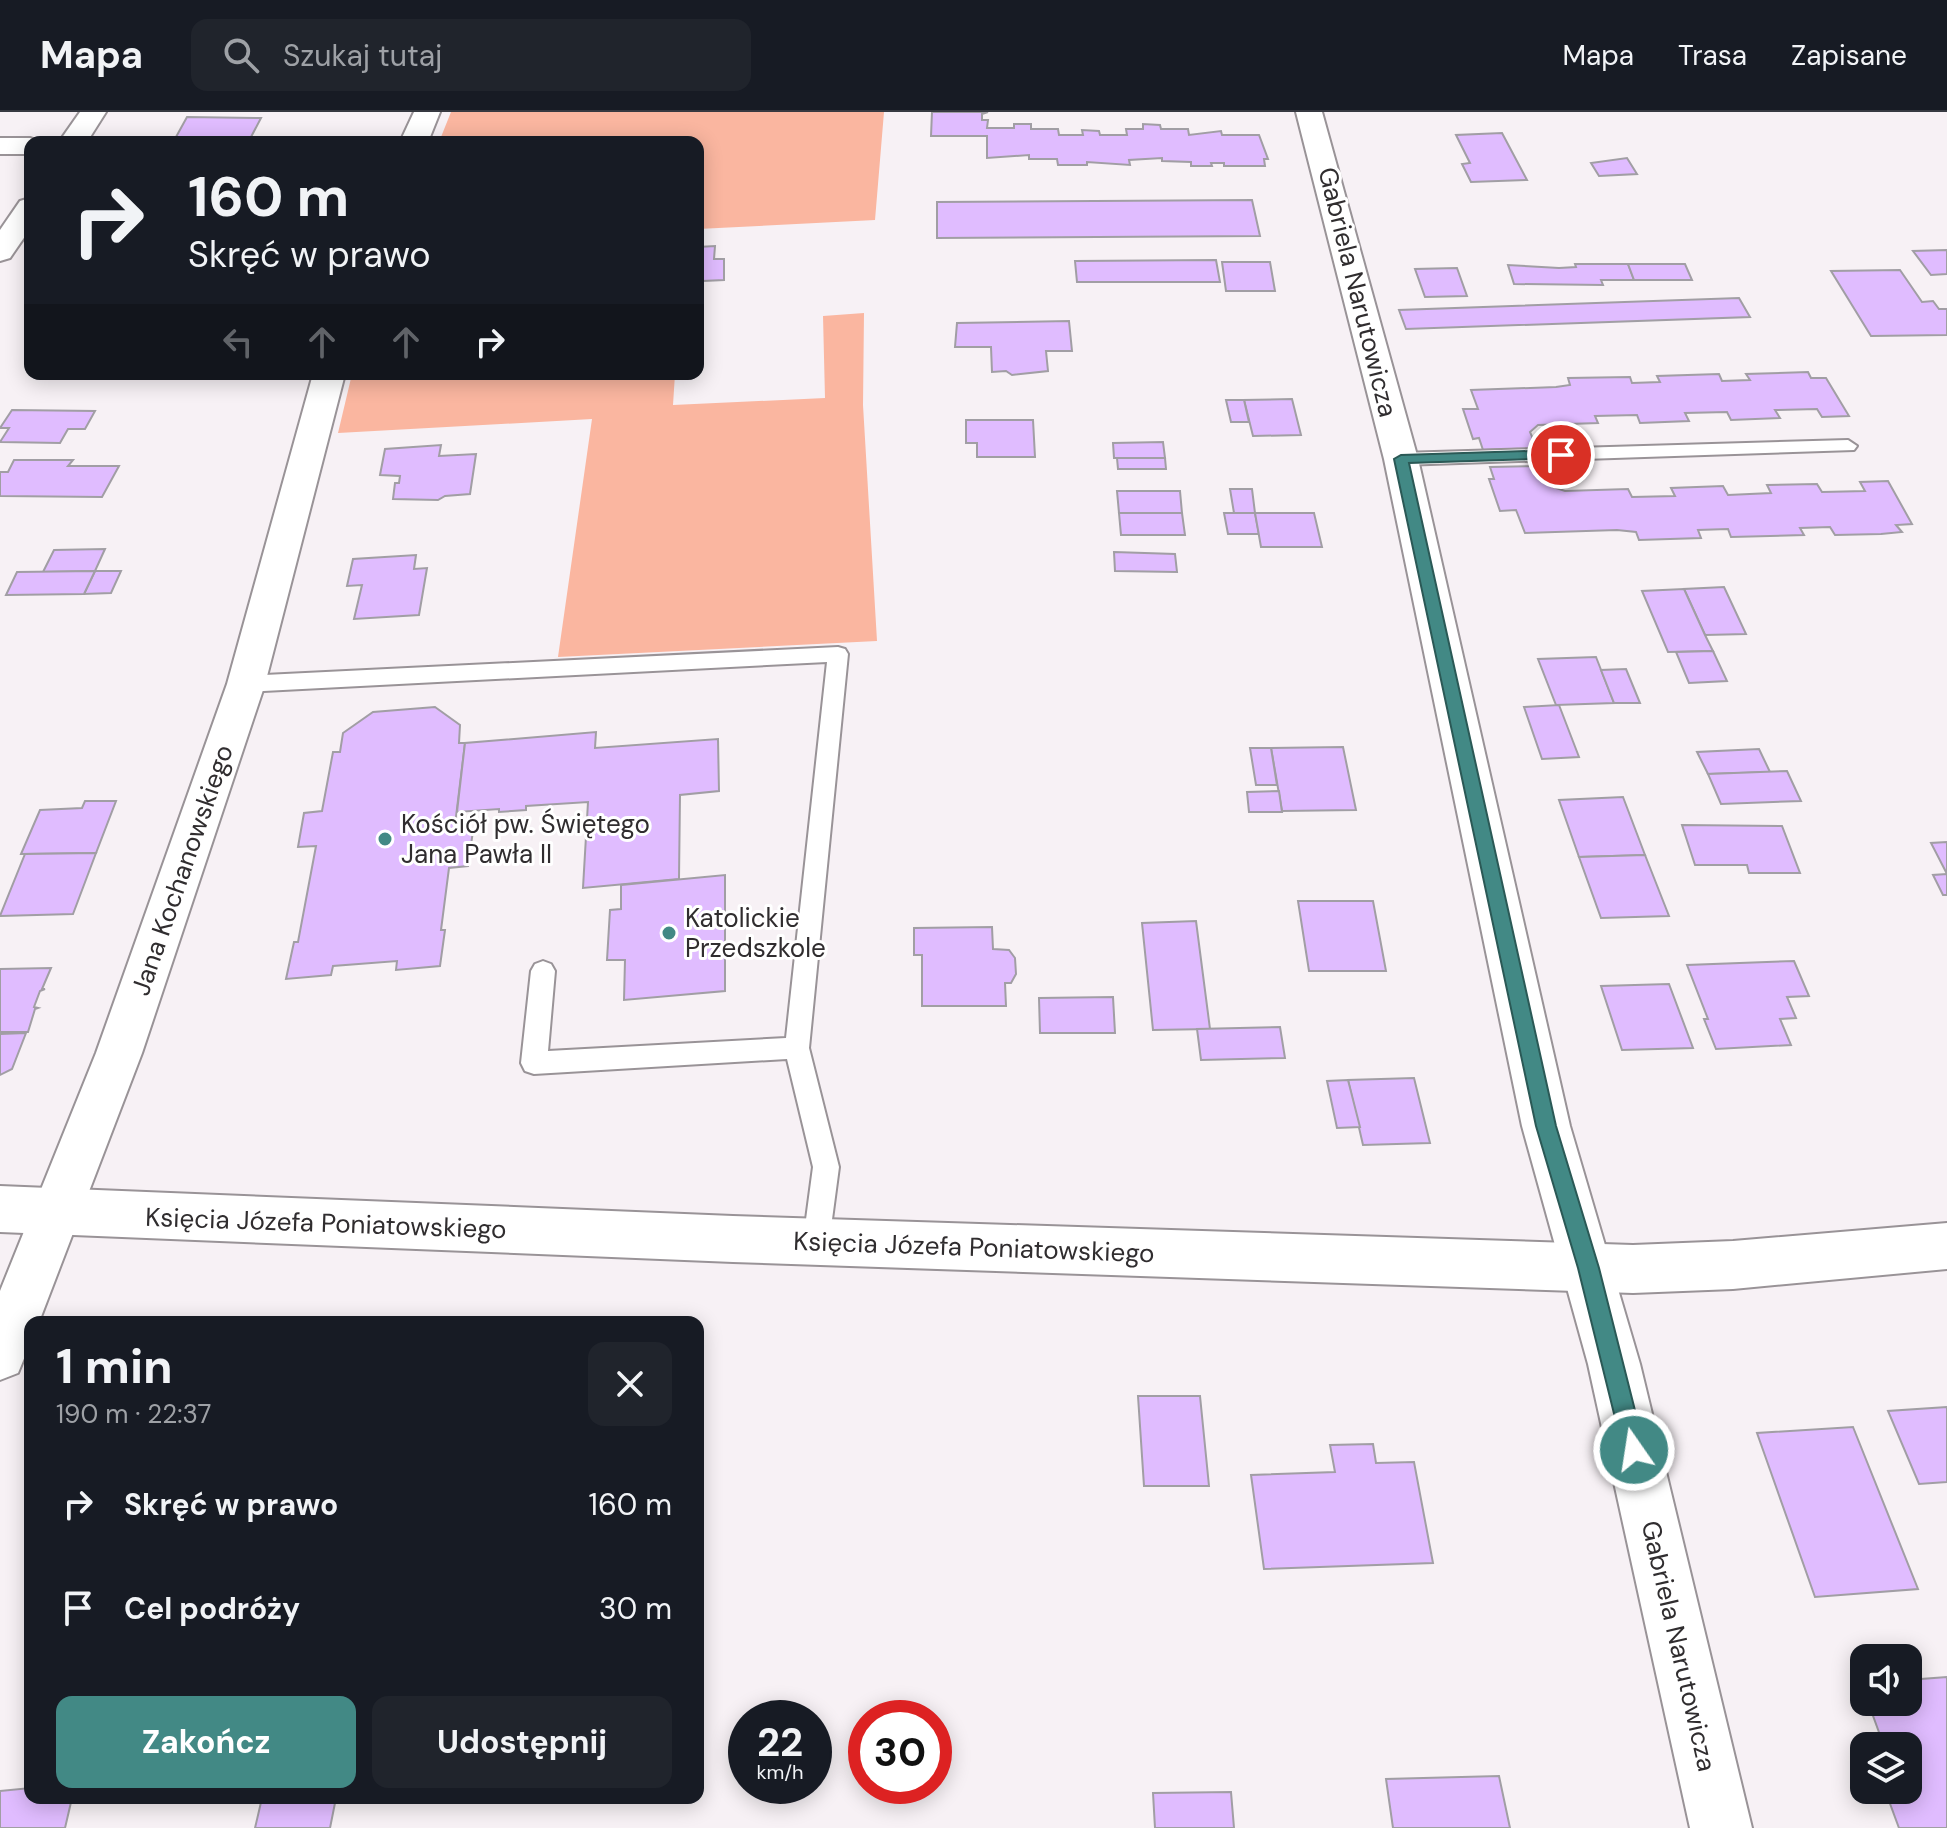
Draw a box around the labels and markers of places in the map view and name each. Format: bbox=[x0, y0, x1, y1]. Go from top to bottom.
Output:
pin bbox=[1527, 421, 1595, 489]
place label: Kościół pw. Świętego Jana Pawła II bbox=[401, 807, 650, 871]
marker: Kościół pw. Świętego Jana Pawła II bbox=[376, 830, 394, 848]
place label: Katolickie Przedszkole bbox=[685, 901, 826, 965]
marker: Katolickie Przedszkole bbox=[660, 924, 678, 942]

